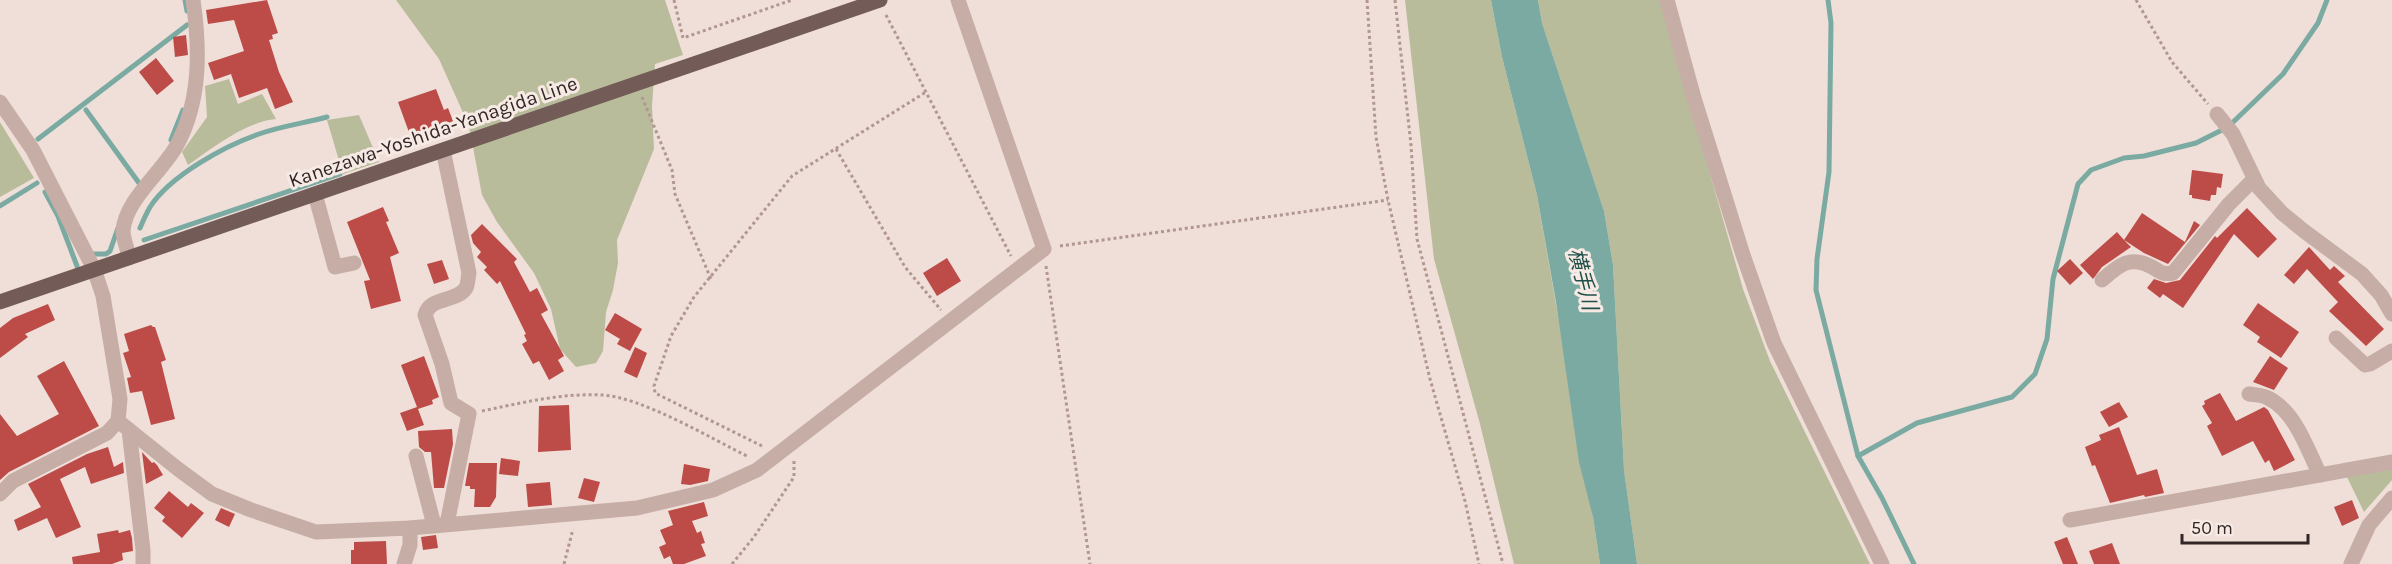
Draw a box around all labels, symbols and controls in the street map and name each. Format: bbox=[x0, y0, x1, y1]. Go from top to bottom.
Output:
street label: Kanezawa-Yoshida-Yanagida Line bbox=[286, 72, 580, 192]
water label: 横手川 bbox=[1564, 246, 1603, 314]
scale bar bbox=[2182, 507, 2308, 545]
text: 50 m bbox=[2191, 517, 2233, 539]

